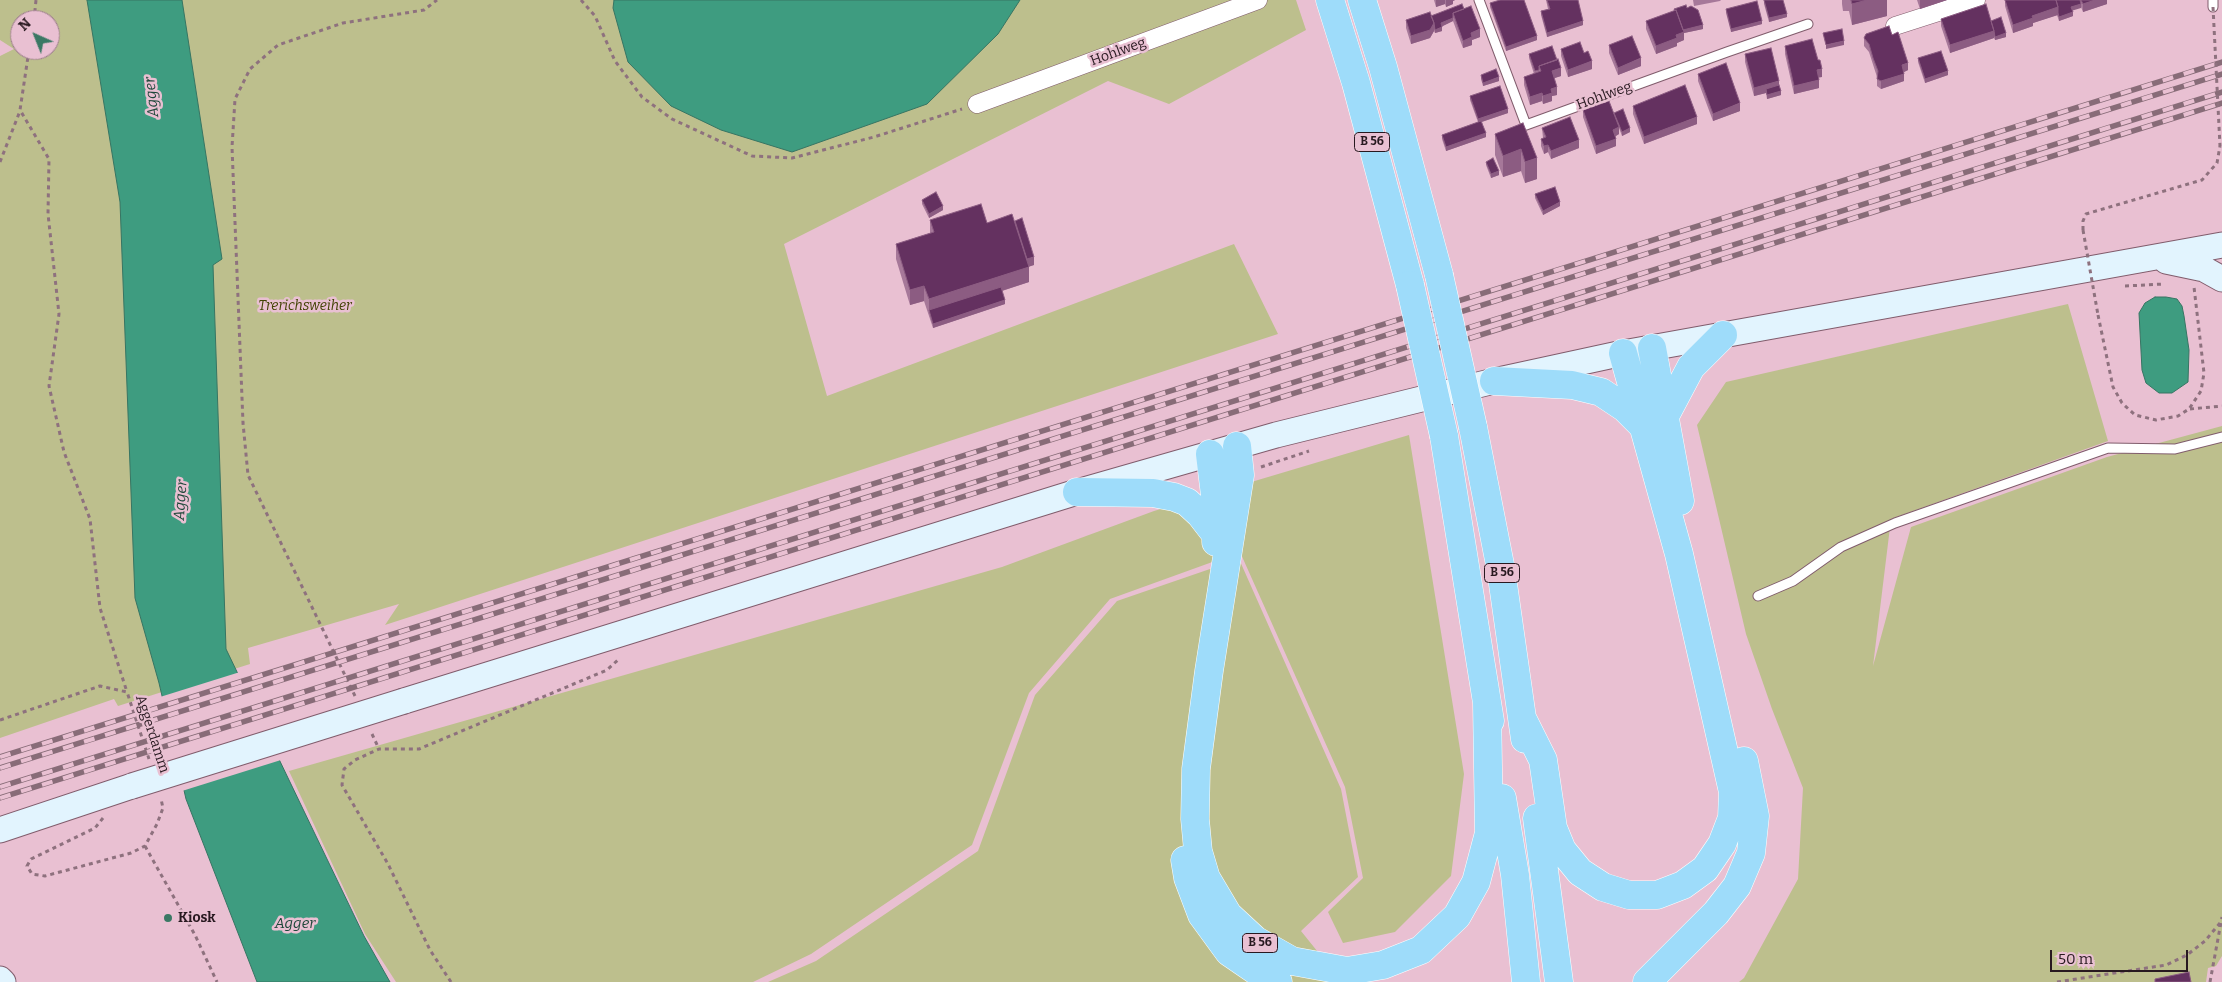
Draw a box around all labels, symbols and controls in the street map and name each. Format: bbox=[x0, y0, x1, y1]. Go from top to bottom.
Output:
north arrow bbox=[10, 10, 60, 60]
text: N bbox=[15, 15, 35, 34]
street label: Hohlweg bbox=[1088, 34, 1148, 70]
water label: Agger bbox=[141, 76, 163, 118]
street label: Hohlweg bbox=[1574, 78, 1634, 114]
road number: B 56 bbox=[1354, 132, 1390, 152]
park label: Trerichsweiher bbox=[258, 298, 352, 314]
water label: Agger bbox=[171, 479, 191, 521]
road number: B 56 bbox=[1484, 564, 1520, 582]
street label: Aggerdamm bbox=[131, 693, 173, 775]
place label: Kiosk bbox=[178, 910, 216, 926]
marker: Kiosk bbox=[162, 912, 174, 924]
water label: Agger bbox=[275, 915, 315, 933]
road number: B 56 bbox=[1242, 934, 1278, 952]
scale bar bbox=[2052, 940, 2190, 972]
text: 50 m bbox=[2058, 950, 2093, 968]

